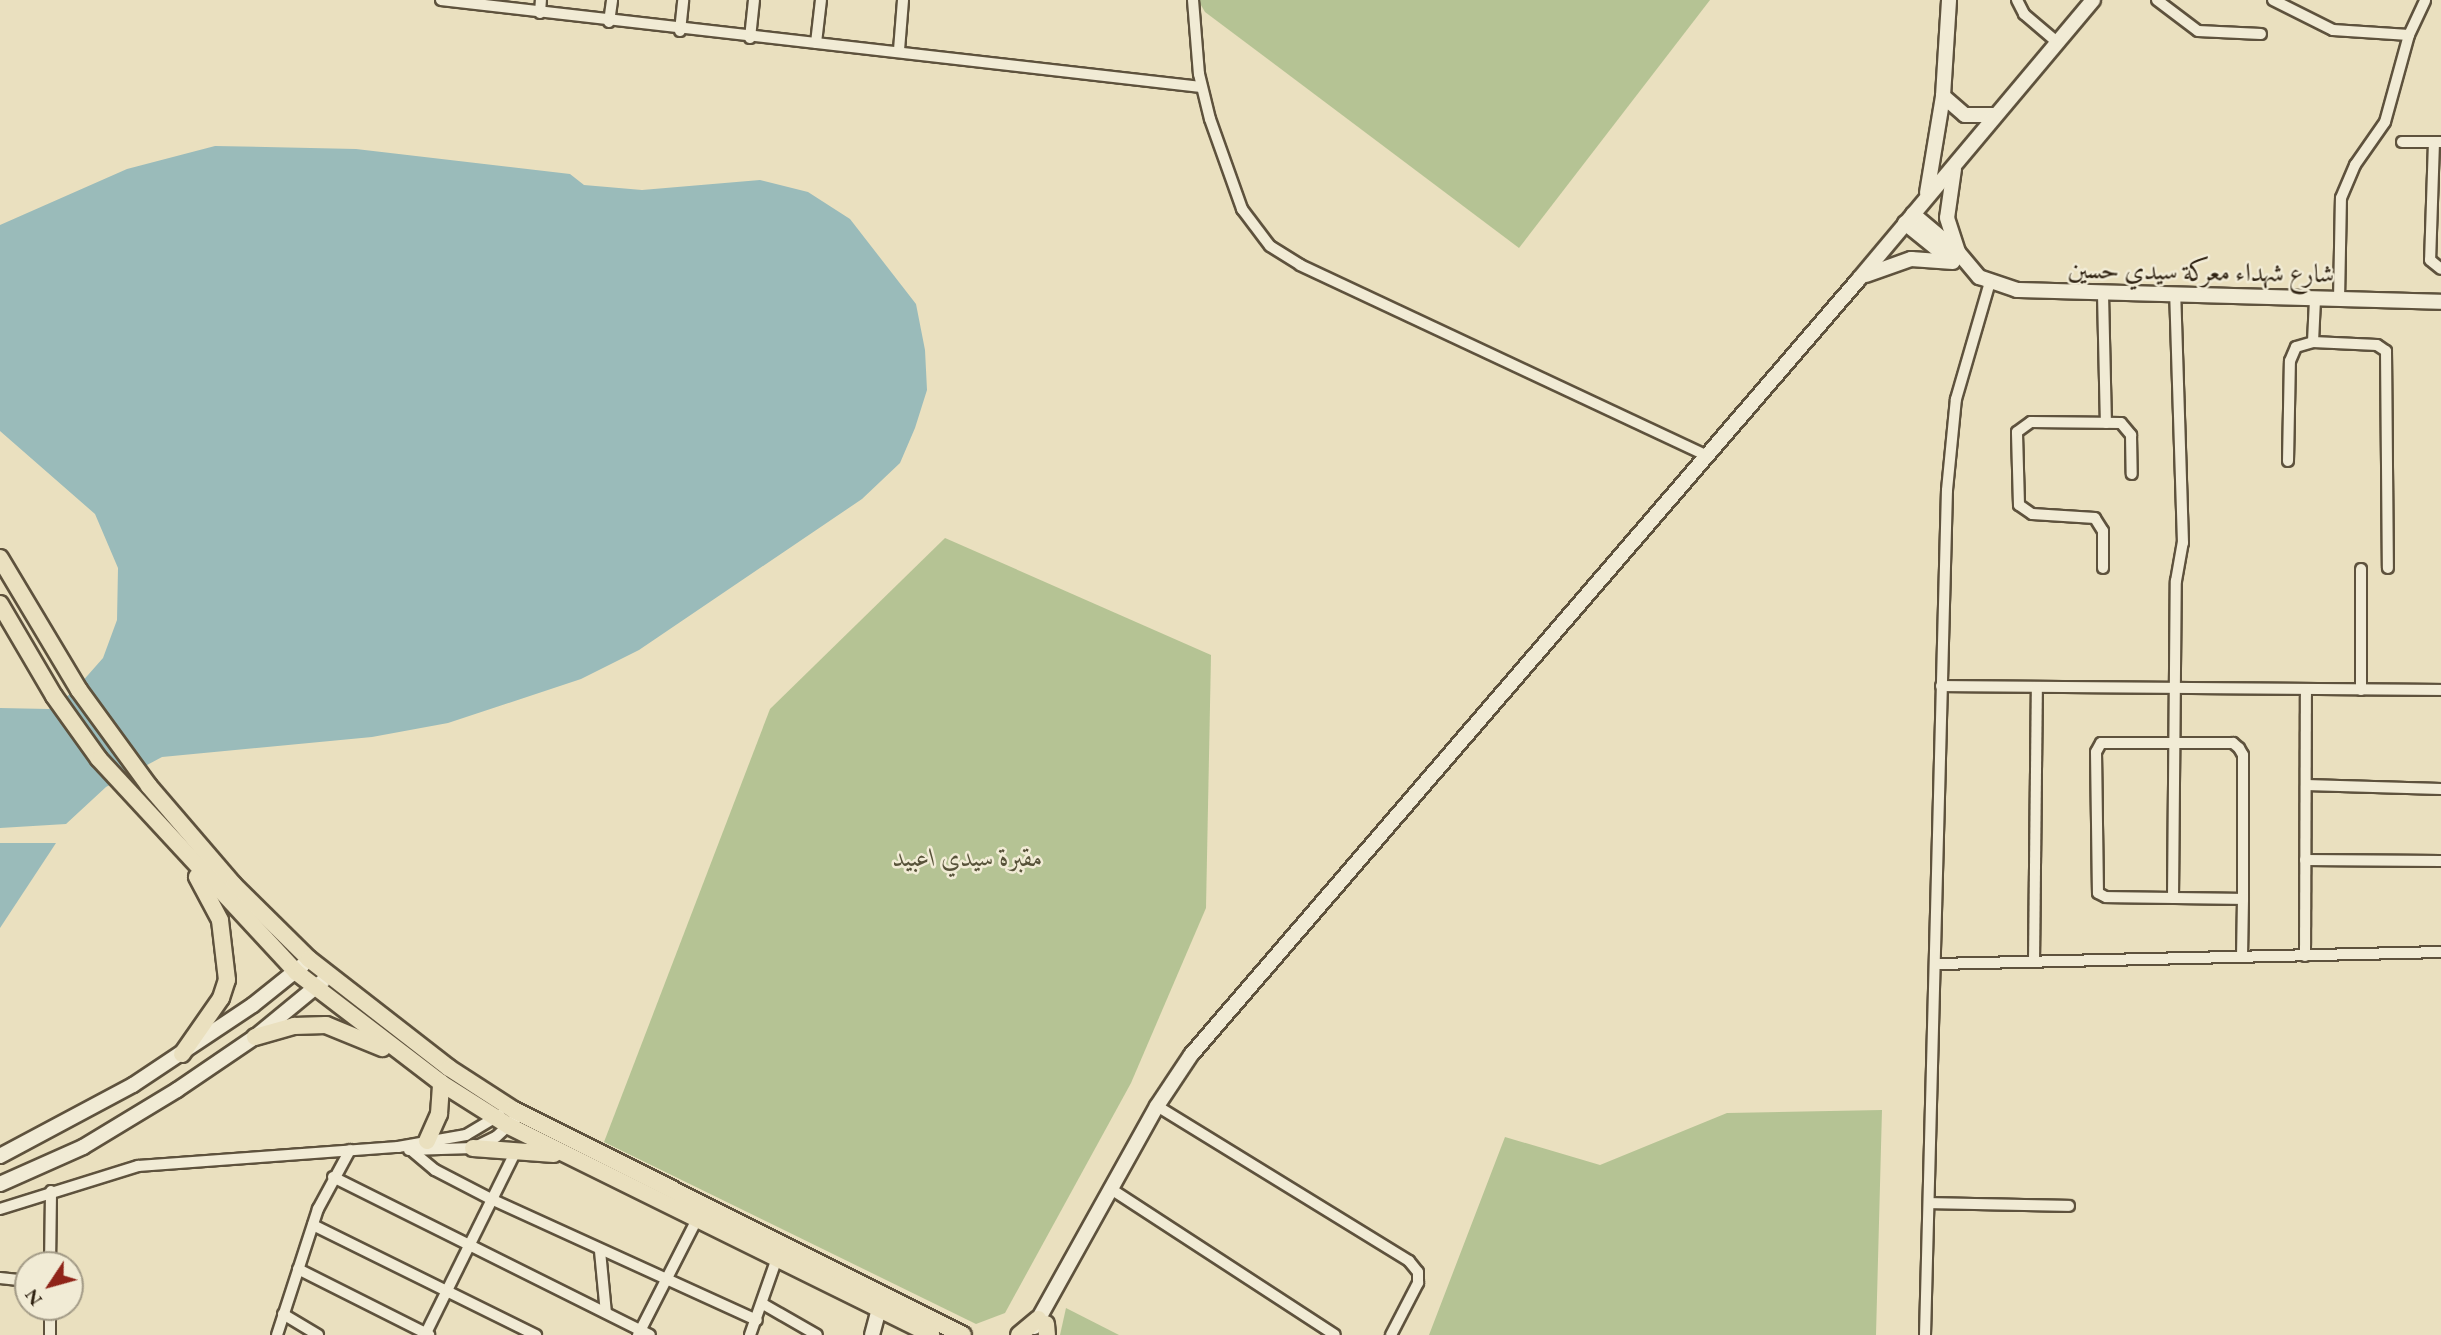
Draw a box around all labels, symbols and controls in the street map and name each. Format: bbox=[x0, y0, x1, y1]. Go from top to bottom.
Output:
street label: شارع شهداء معركة سيدي حسين bbox=[2067, 254, 2335, 290]
park label: مقبرة سيدي اعبيد bbox=[893, 842, 1043, 874]
north arrow bbox=[14, 1251, 84, 1321]
text: N bbox=[19, 1284, 48, 1311]

